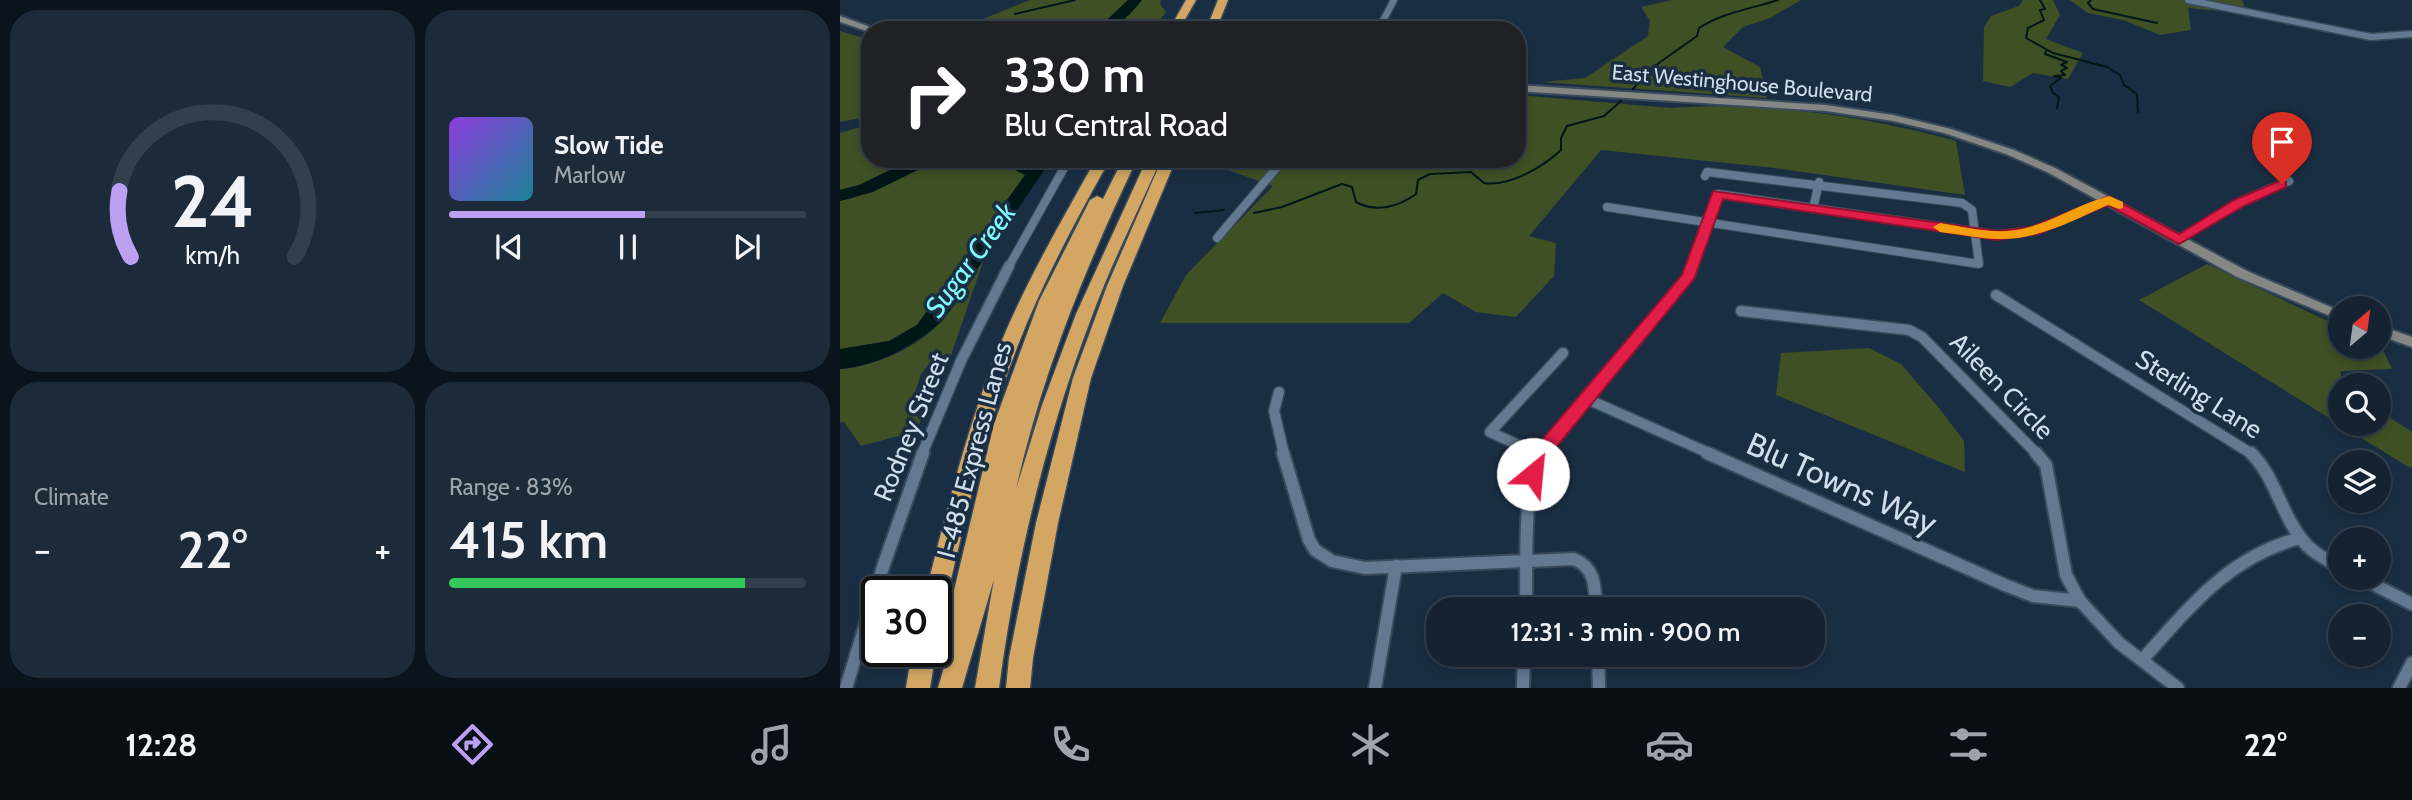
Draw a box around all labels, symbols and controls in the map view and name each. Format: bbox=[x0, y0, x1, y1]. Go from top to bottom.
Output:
text: 330 m bbox=[1004, 45, 1145, 104]
icon: right bbox=[889, 49, 980, 140]
street label: East Westinghouse Boulevard bbox=[1611, 59, 1873, 107]
text: Blu Central Road bbox=[1004, 105, 1228, 144]
pin bbox=[2252, 112, 2312, 184]
icon: arrive bbox=[2263, 123, 2301, 161]
text: Slow Tide bbox=[554, 129, 664, 161]
text: 24 bbox=[171, 158, 254, 246]
text: Marlow bbox=[554, 161, 625, 189]
water label: Sugar Creek bbox=[917, 195, 1023, 324]
icon: previous bbox=[490, 228, 528, 266]
icon: pause bbox=[609, 228, 647, 266]
icon: next bbox=[728, 228, 766, 266]
text: km/h bbox=[185, 240, 240, 270]
north arrow bbox=[2328, 296, 2390, 359]
map controls bbox=[2328, 296, 2391, 667]
street label: Aileen Circle bbox=[1943, 326, 2061, 446]
street label: I-485 Express Lanes bbox=[930, 338, 1018, 561]
street label: Sterling Lane bbox=[2130, 342, 2268, 446]
street label: Rodney Street bbox=[867, 348, 955, 506]
button: search bbox=[2328, 373, 2391, 436]
street label: Blu Towns Way bbox=[1741, 424, 1943, 542]
position arrow bbox=[1496, 437, 1570, 511]
button: layers bbox=[2328, 450, 2391, 513]
text: Range · 83% bbox=[449, 473, 573, 501]
text: Climate bbox=[34, 483, 109, 511]
text: 415 km bbox=[449, 508, 608, 571]
text: 22° bbox=[178, 518, 247, 581]
text: − bbox=[34, 526, 51, 573]
text: + bbox=[374, 526, 391, 573]
button: + bbox=[2328, 527, 2391, 590]
speed limit sign: 30 bbox=[861, 576, 952, 667]
button: − bbox=[2328, 604, 2391, 667]
text: 12:31 · 3 min · 900 m bbox=[1510, 616, 1741, 648]
icon: directions bbox=[448, 720, 497, 769]
icon: music bbox=[747, 720, 796, 769]
icon: phone bbox=[1046, 720, 1095, 769]
icon: climate bbox=[1346, 720, 1395, 769]
icon: car bbox=[1645, 720, 1694, 769]
icon: filters bbox=[1944, 720, 1993, 769]
text: 12:28 bbox=[125, 725, 197, 764]
text: 22° bbox=[2244, 725, 2287, 764]

